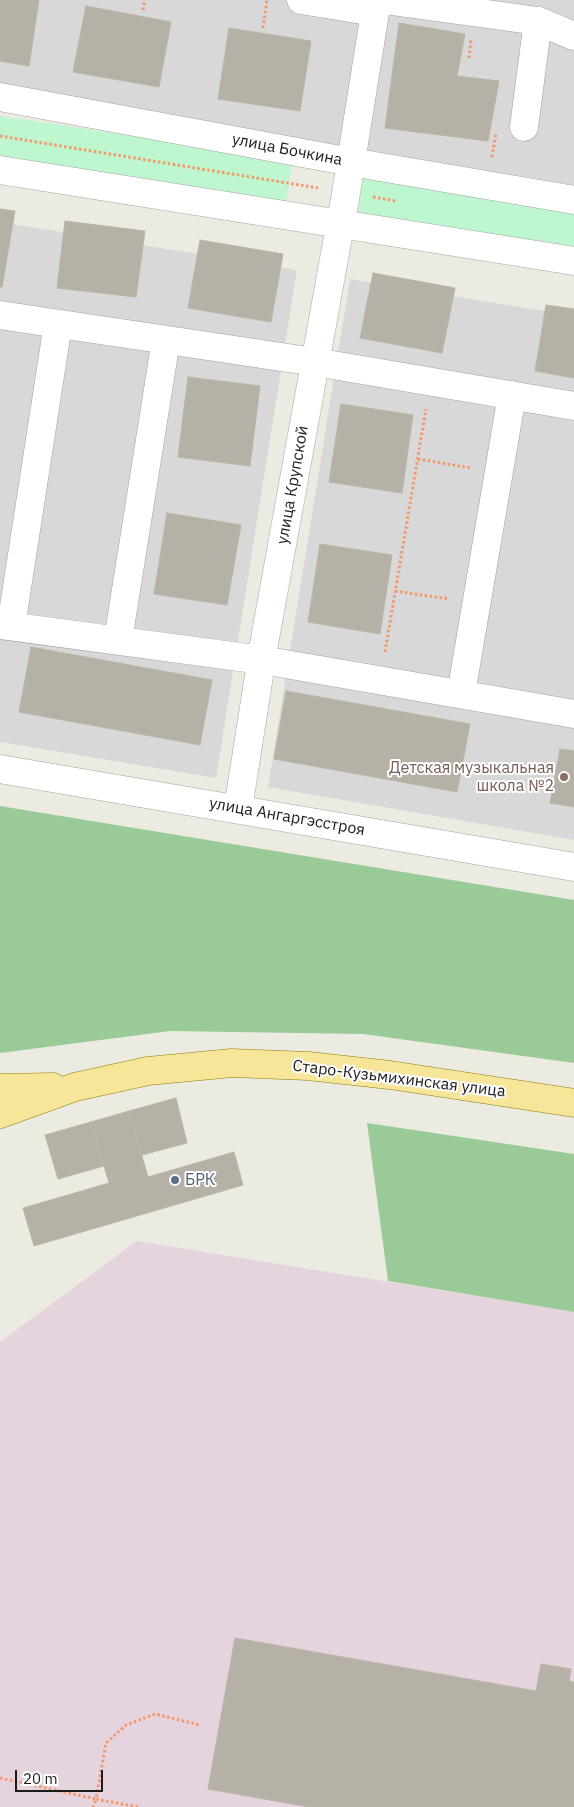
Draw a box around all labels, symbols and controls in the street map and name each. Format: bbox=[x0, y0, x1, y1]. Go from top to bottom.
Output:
street label: улица Бочкина bbox=[230, 130, 344, 170]
street label: улица Крупской bbox=[273, 424, 313, 546]
place label: Детская музыкальная школа №2 bbox=[389, 758, 554, 796]
marker: Детская музыкальная школа №2 bbox=[558, 771, 570, 783]
street label: улица Ангаргэсстроя bbox=[208, 794, 366, 840]
street label: Старо-Кузьмихинская улица bbox=[291, 1056, 507, 1102]
place label: БРК bbox=[185, 1170, 215, 1190]
marker: БРК bbox=[169, 1174, 181, 1186]
scale bar bbox=[18, 1760, 105, 1792]
text: 20 m bbox=[23, 1769, 58, 1788]

